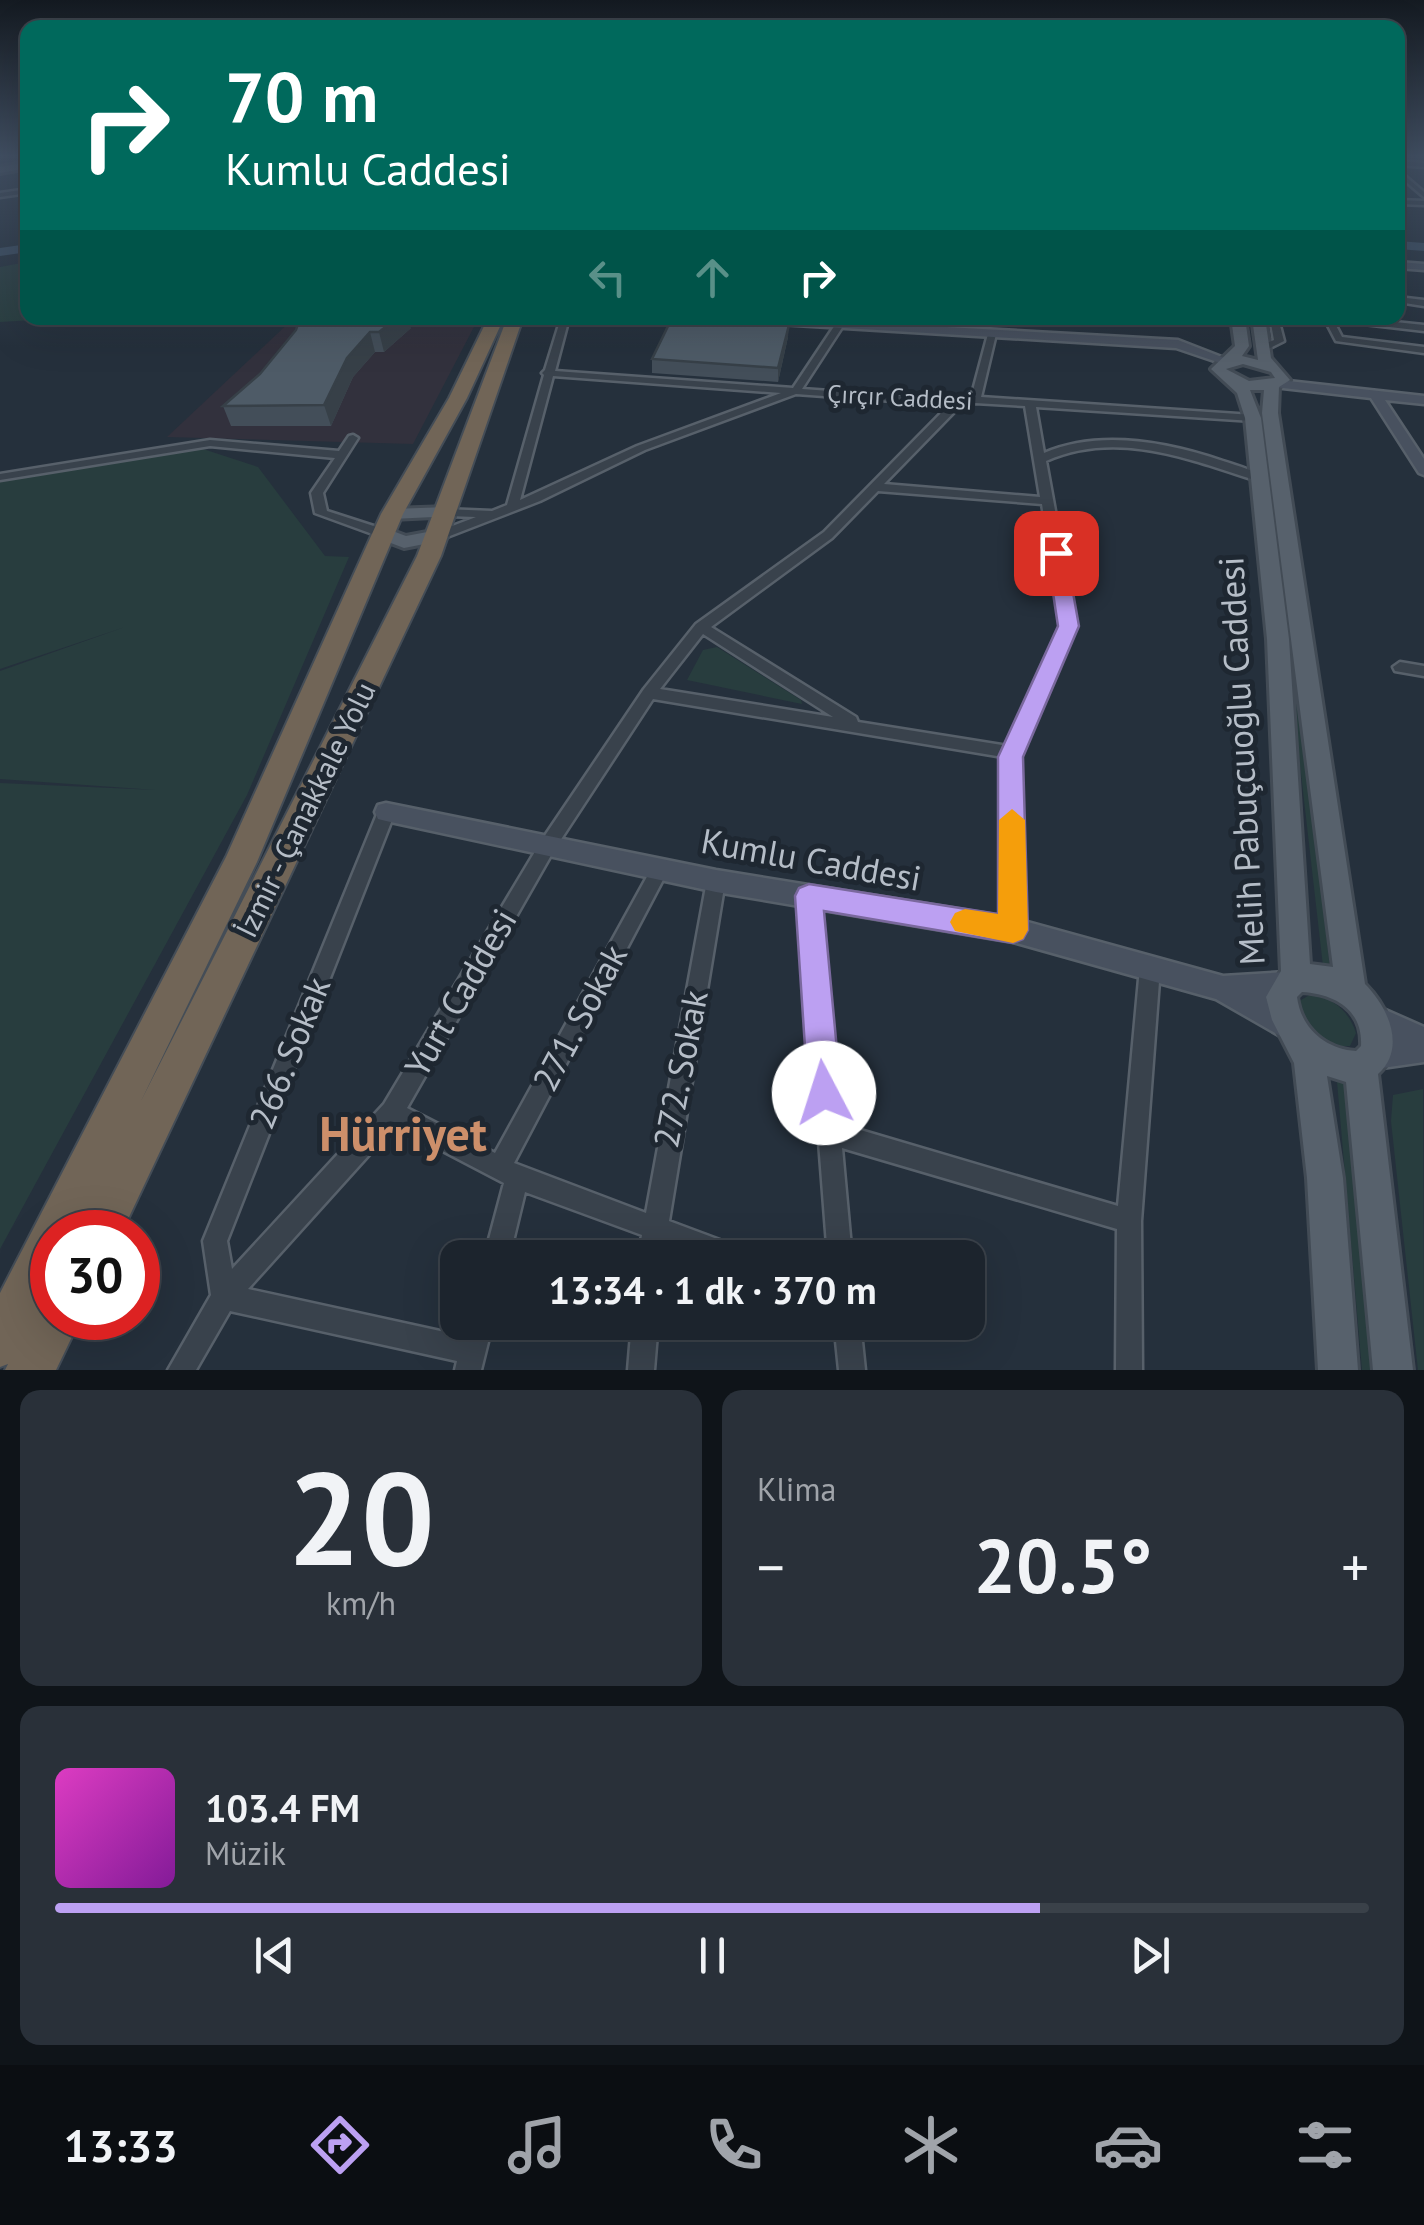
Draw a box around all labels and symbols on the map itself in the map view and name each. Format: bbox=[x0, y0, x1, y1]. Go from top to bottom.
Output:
street label: Çırçır Caddesi bbox=[826, 377, 974, 417]
pin bbox=[1014, 511, 1099, 596]
street label: Melih Pabuçcuoğlu Caddesi bbox=[1207, 556, 1275, 966]
street label: İzmir - Çanakkale Yolu bbox=[226, 675, 383, 943]
street label: Kumlu Caddesi bbox=[698, 817, 925, 901]
street label: Yurt Caddesi bbox=[394, 900, 527, 1085]
street label: 271. Sokak bbox=[521, 936, 637, 1099]
street label: 266. Sokak bbox=[238, 970, 340, 1135]
street label: 272. Sokak bbox=[642, 986, 718, 1152]
position arrow bbox=[772, 1041, 876, 1145]
district label: Hürriyet bbox=[319, 1102, 487, 1164]
speed limit sign: 30 bbox=[30, 1210, 160, 1340]

